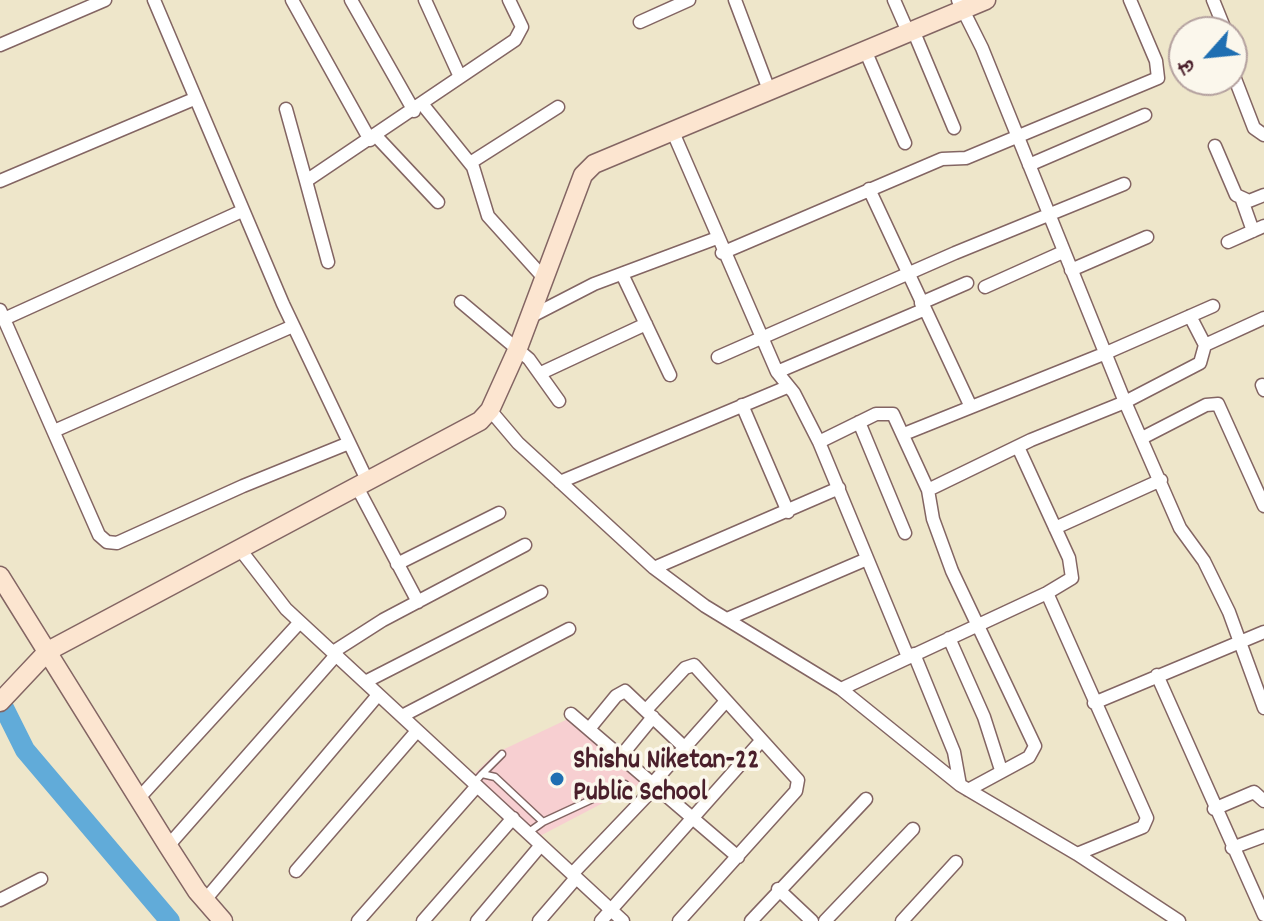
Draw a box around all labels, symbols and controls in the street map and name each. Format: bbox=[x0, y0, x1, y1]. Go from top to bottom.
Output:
north arrow bbox=[1168, 16, 1248, 96]
text: उ bbox=[1171, 54, 1205, 79]
place label: Shishu Niketan-22 Public School bbox=[573, 746, 760, 812]
marker: Shishu Niketan-22 Public School bbox=[548, 770, 566, 788]

